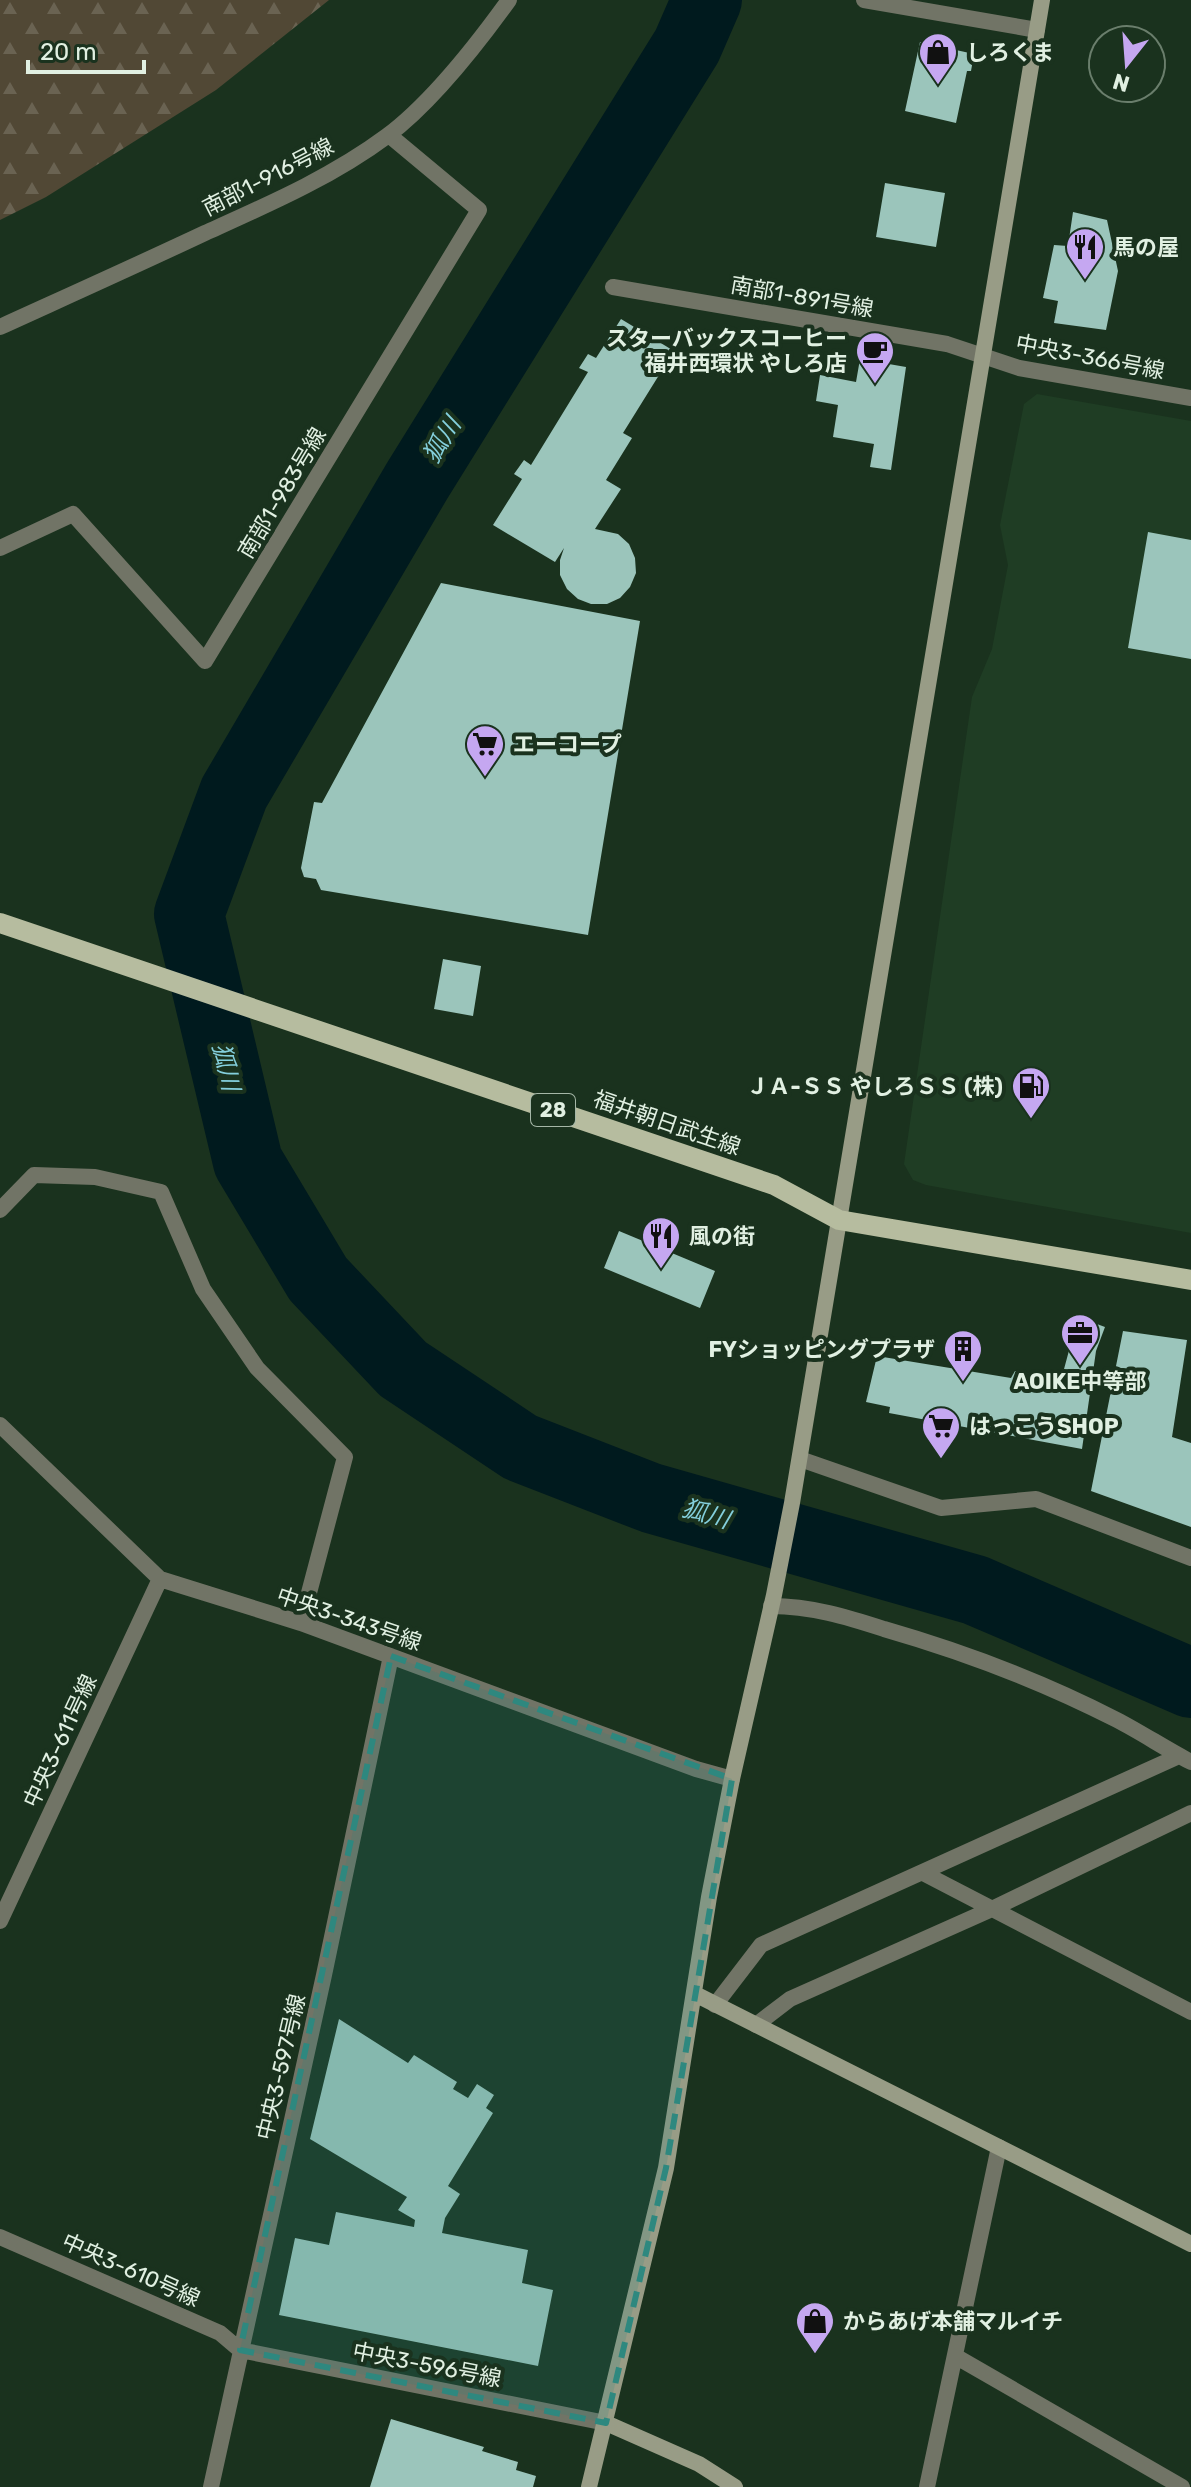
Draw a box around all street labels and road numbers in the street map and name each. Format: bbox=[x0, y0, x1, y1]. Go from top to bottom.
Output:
street label: 南部1-916号線 bbox=[198, 132, 338, 222]
street label: 南部1-891号線 bbox=[728, 271, 876, 323]
street label: 中央3-366号線 bbox=[1013, 329, 1167, 385]
street label: 南部1-983号線 bbox=[232, 423, 332, 563]
street label: 福井朝日武生線 bbox=[590, 1085, 744, 1161]
road number: 28 bbox=[531, 1094, 575, 1126]
street label: 中央3-343号線 bbox=[273, 1582, 425, 1656]
street label: 中央3-611号線 bbox=[17, 1670, 103, 1812]
street label: 中央3-597号線 bbox=[251, 1991, 311, 2143]
street label: 中央3-610号線 bbox=[58, 2228, 204, 2312]
street label: 中央3-596号線 bbox=[350, 2337, 504, 2393]

